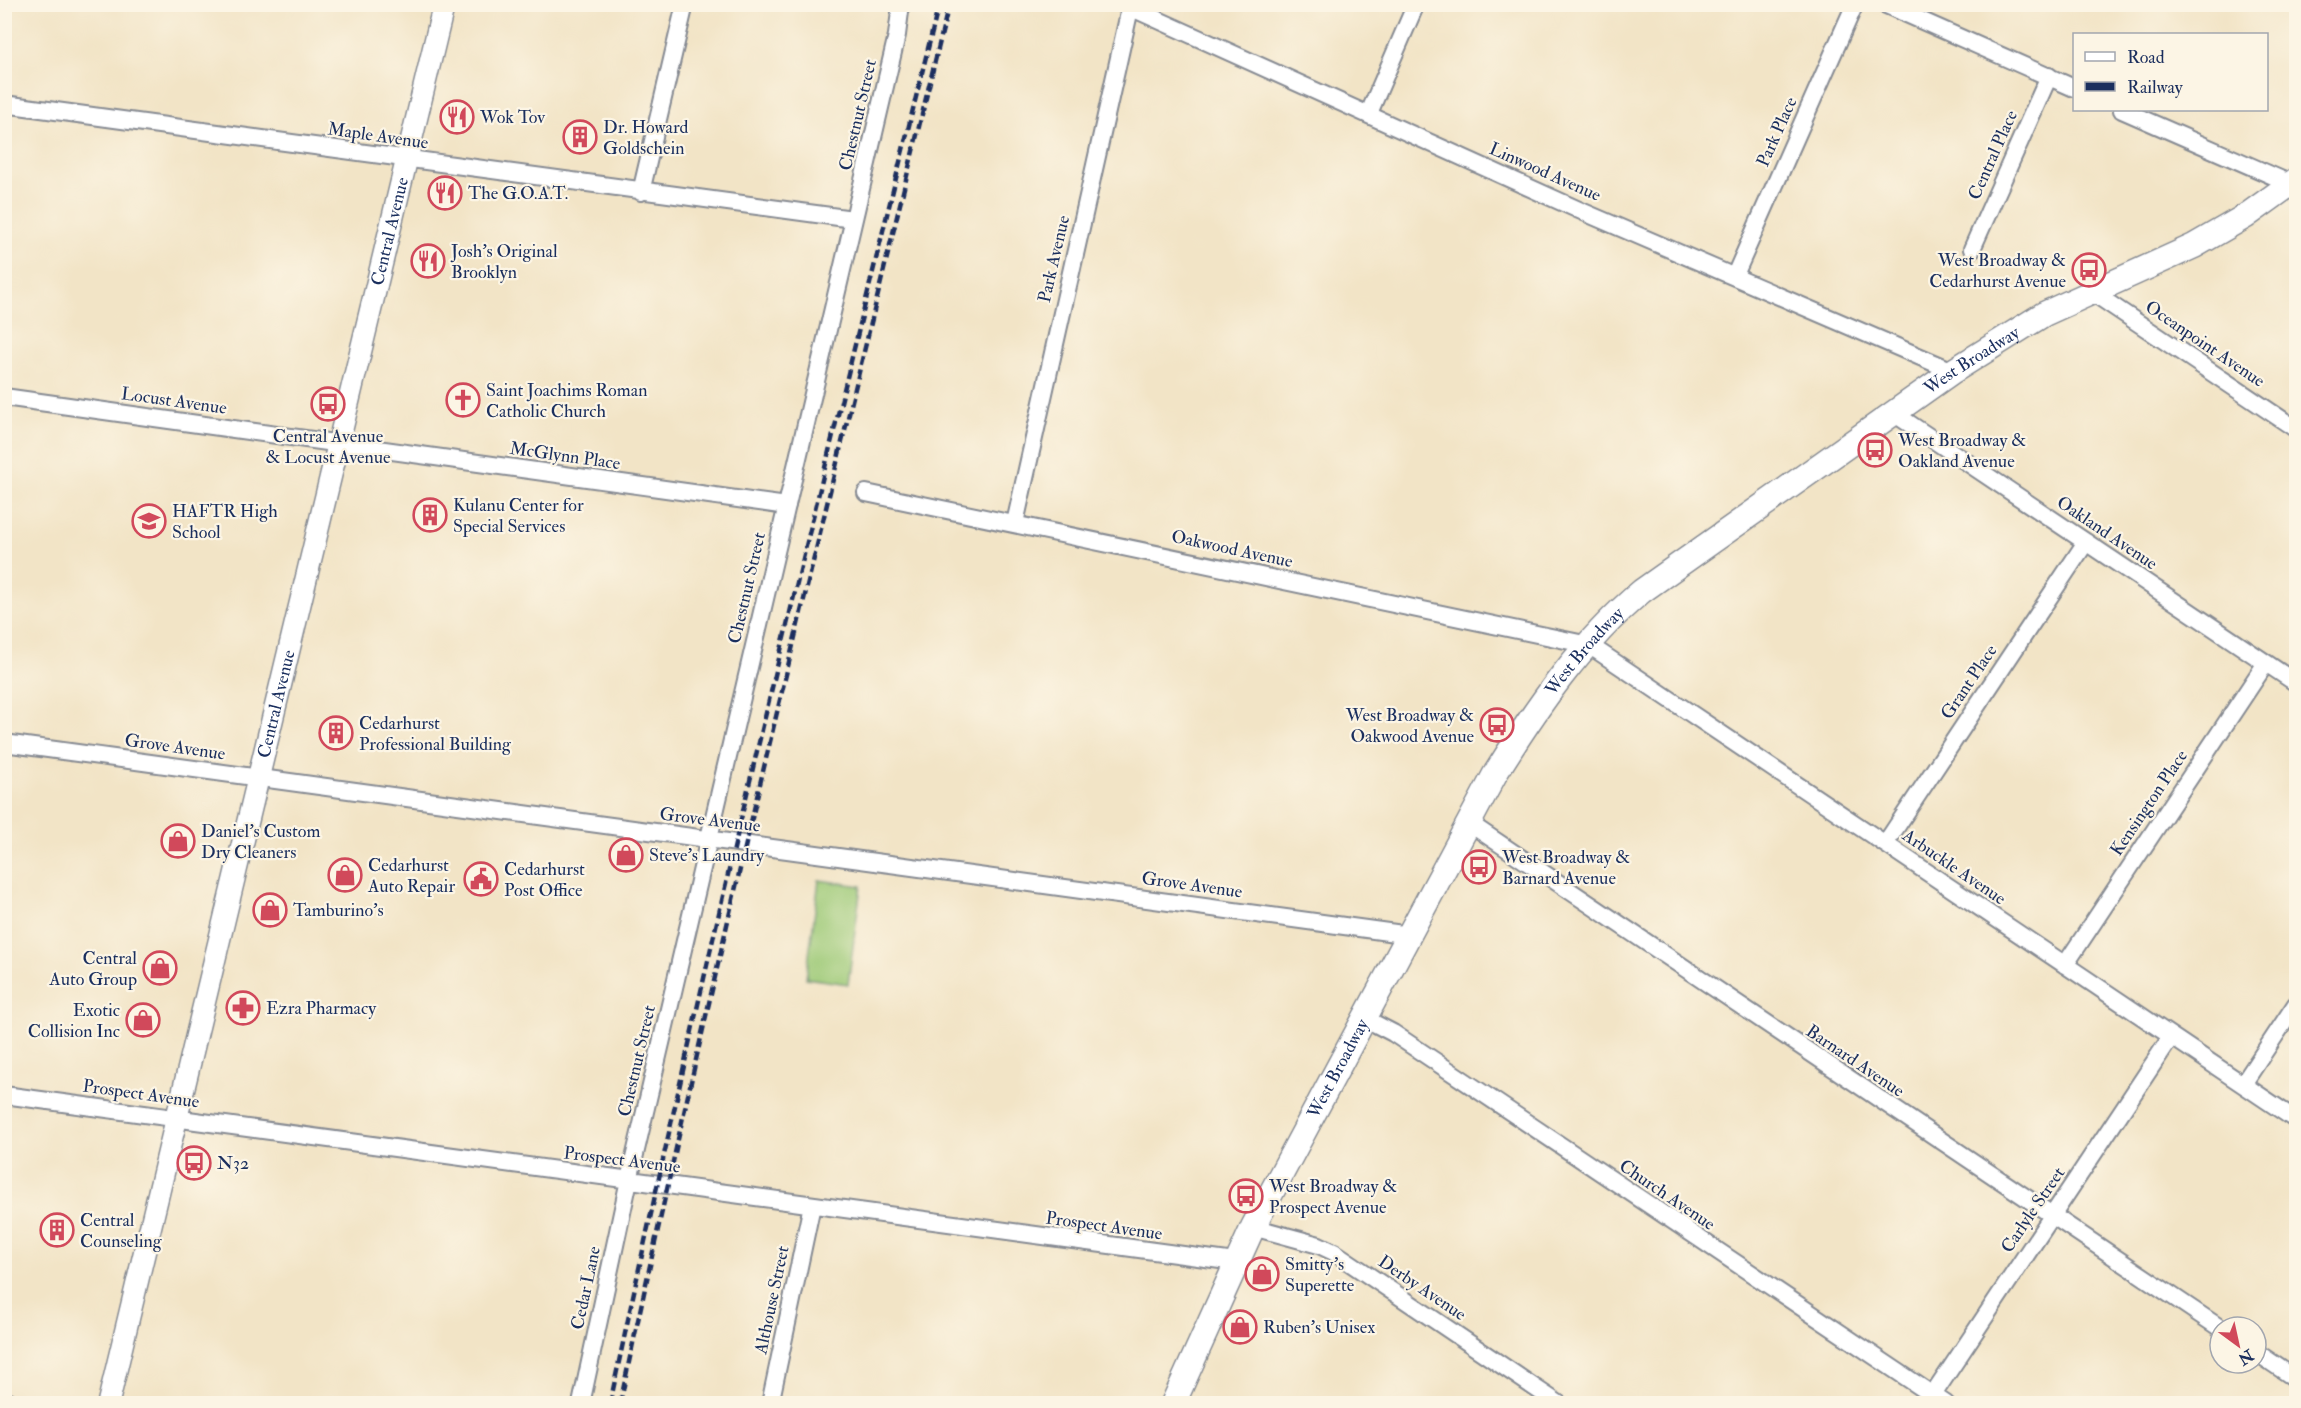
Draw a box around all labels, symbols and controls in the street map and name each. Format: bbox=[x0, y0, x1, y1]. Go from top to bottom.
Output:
legend bbox=[2073, 33, 2268, 111]
text: Road bbox=[2127, 46, 2165, 69]
street label: Chestnut Street bbox=[834, 57, 882, 173]
text: Railway bbox=[2127, 76, 2184, 99]
street label: Park Place bbox=[1751, 93, 1803, 170]
restaurant icon: Wok Tov bbox=[439, 99, 475, 135]
place label: Wok Tov bbox=[479, 106, 545, 129]
street label: Central Place bbox=[1963, 106, 2023, 203]
place label: Dr. Howard Goldschein bbox=[603, 116, 689, 160]
street label: Maple Avenue bbox=[326, 118, 430, 155]
building icon: Dr. Howard Goldschein bbox=[562, 119, 598, 155]
street label: Linwood Avenue bbox=[1486, 137, 1605, 207]
street label: Central Avenue bbox=[365, 174, 414, 288]
restaurant icon: The G.O.A.T. bbox=[427, 175, 463, 211]
place label: The G.O.A.T. bbox=[468, 182, 568, 205]
street label: Park Avenue bbox=[1033, 213, 1075, 305]
place label: Josh's Original Brooklyn bbox=[450, 240, 558, 284]
restaurant icon: Josh's Original Brooklyn bbox=[410, 243, 446, 279]
place label: West Broadway & Cedarhurst Avenue bbox=[1929, 249, 2066, 293]
bus stop icon: West Broadway & Cedarhurst Avenue bbox=[2071, 252, 2107, 288]
street label: Oceanpoint Avenue bbox=[2141, 295, 2270, 393]
street label: West Broadway bbox=[1918, 320, 2025, 400]
place label: Saint Joachims Roman Catholic Church bbox=[486, 379, 647, 423]
street label: Locust Avenue bbox=[120, 382, 229, 420]
church icon: Saint Joachims Roman Catholic Church bbox=[445, 382, 481, 418]
bus stop icon: Central Avenue & Locust Avenue bbox=[310, 386, 346, 422]
place label: Central Avenue & Locust Avenue bbox=[265, 425, 391, 469]
place label: West Broadway & Oakland Avenue bbox=[1897, 429, 2026, 473]
bus stop icon: West Broadway & Oakland Avenue bbox=[1857, 432, 1893, 468]
street label: McGlynn Place bbox=[508, 437, 622, 475]
street label: Oakland Avenue bbox=[2052, 491, 2162, 575]
place label: Kulanu Center for Special Services bbox=[453, 494, 584, 538]
building icon: Kulanu Center for Special Services bbox=[412, 497, 448, 533]
place label: HAFTR High School bbox=[172, 500, 278, 544]
school or university icon: HAFTR High School bbox=[131, 503, 167, 539]
street label: Oakwood Avenue bbox=[1169, 525, 1295, 573]
street label: Chestnut Street bbox=[723, 530, 771, 646]
street label: West Broadway bbox=[1539, 601, 1629, 701]
street label: Grant Place bbox=[1936, 640, 2003, 724]
street label: Central Avenue bbox=[252, 647, 300, 760]
place label: West Broadway & Oakwood Avenue bbox=[1345, 704, 1474, 748]
bus stop icon: West Broadway & Oakwood Avenue bbox=[1479, 707, 1515, 743]
place label: Cedarhurst Professional Building bbox=[359, 712, 512, 756]
building icon: Cedarhurst Professional Building bbox=[318, 715, 354, 751]
street label: Grove Avenue bbox=[123, 729, 227, 766]
street label: Kensington Place bbox=[2105, 745, 2193, 860]
street label: Grove Avenue bbox=[658, 802, 762, 838]
place label: Daniel's Custom Dry Cleaners bbox=[201, 820, 320, 864]
shop icon: Daniel's Custom Dry Cleaners bbox=[160, 823, 196, 859]
street label: Arbuckle Avenue bbox=[1897, 823, 2011, 910]
shop icon: Steve's Laundry bbox=[608, 837, 644, 873]
place label: Steve's Laundry bbox=[649, 844, 765, 867]
place label: West Broadway & Barnard Avenue bbox=[1501, 846, 1630, 890]
bus stop icon: West Broadway & Barnard Avenue bbox=[1461, 849, 1497, 885]
place label: Cedarhurst Auto Repair bbox=[367, 854, 455, 898]
shop icon: Cedarhurst Auto Repair bbox=[327, 857, 363, 893]
place label: Cedarhurst Post Office bbox=[504, 858, 585, 902]
public building icon: Cedarhurst Post Office bbox=[463, 861, 499, 897]
street label: Grove Avenue bbox=[1140, 867, 1244, 904]
shop icon: Tamburino's bbox=[252, 892, 288, 928]
place label: Tamburino's bbox=[293, 899, 384, 922]
place label: Central Auto Group bbox=[48, 947, 137, 991]
shop icon: Central Auto Group bbox=[142, 950, 178, 986]
pharmacy icon: Ezra Pharmacy bbox=[225, 990, 261, 1026]
place label: Ezra Pharmacy bbox=[266, 997, 377, 1020]
place label: Exotic Collision Inc bbox=[28, 999, 120, 1043]
shop icon: Exotic Collision Inc bbox=[125, 1002, 161, 1038]
street label: Chestnut Street bbox=[613, 1003, 661, 1119]
street label: West Broadway bbox=[1301, 1014, 1374, 1123]
street label: Barnard Avenue bbox=[1801, 1020, 1909, 1103]
street label: Prospect Avenue bbox=[81, 1074, 201, 1114]
street label: Prospect Avenue bbox=[562, 1141, 682, 1179]
bus stop icon: N32 bbox=[176, 1145, 212, 1181]
place label: N32 bbox=[217, 1152, 249, 1175]
street label: Church Avenue bbox=[1615, 1154, 1720, 1236]
street label: Carlyle Street bbox=[1996, 1163, 2070, 1257]
place label: West Broadway & Prospect Avenue bbox=[1268, 1175, 1397, 1219]
bus stop icon: West Broadway & Prospect Avenue bbox=[1228, 1178, 1264, 1214]
street label: Prospect Avenue bbox=[1044, 1206, 1164, 1246]
place label: Central Counseling bbox=[80, 1209, 163, 1253]
building icon: Central Counseling bbox=[39, 1212, 75, 1248]
street label: Cedar Lane bbox=[566, 1244, 606, 1332]
street label: Althouse Street bbox=[749, 1244, 795, 1357]
street label: Derby Avenue bbox=[1374, 1250, 1471, 1326]
place label: Smitty's Superette bbox=[1285, 1253, 1355, 1297]
shop icon: Smitty's Superette bbox=[1244, 1256, 1280, 1292]
shop icon: Ruben's Unisex bbox=[1222, 1309, 1258, 1345]
north arrow bbox=[2208, 1315, 2268, 1375]
place label: Ruben's Unisex bbox=[1263, 1316, 1375, 1339]
text: N bbox=[2234, 1344, 2258, 1369]

